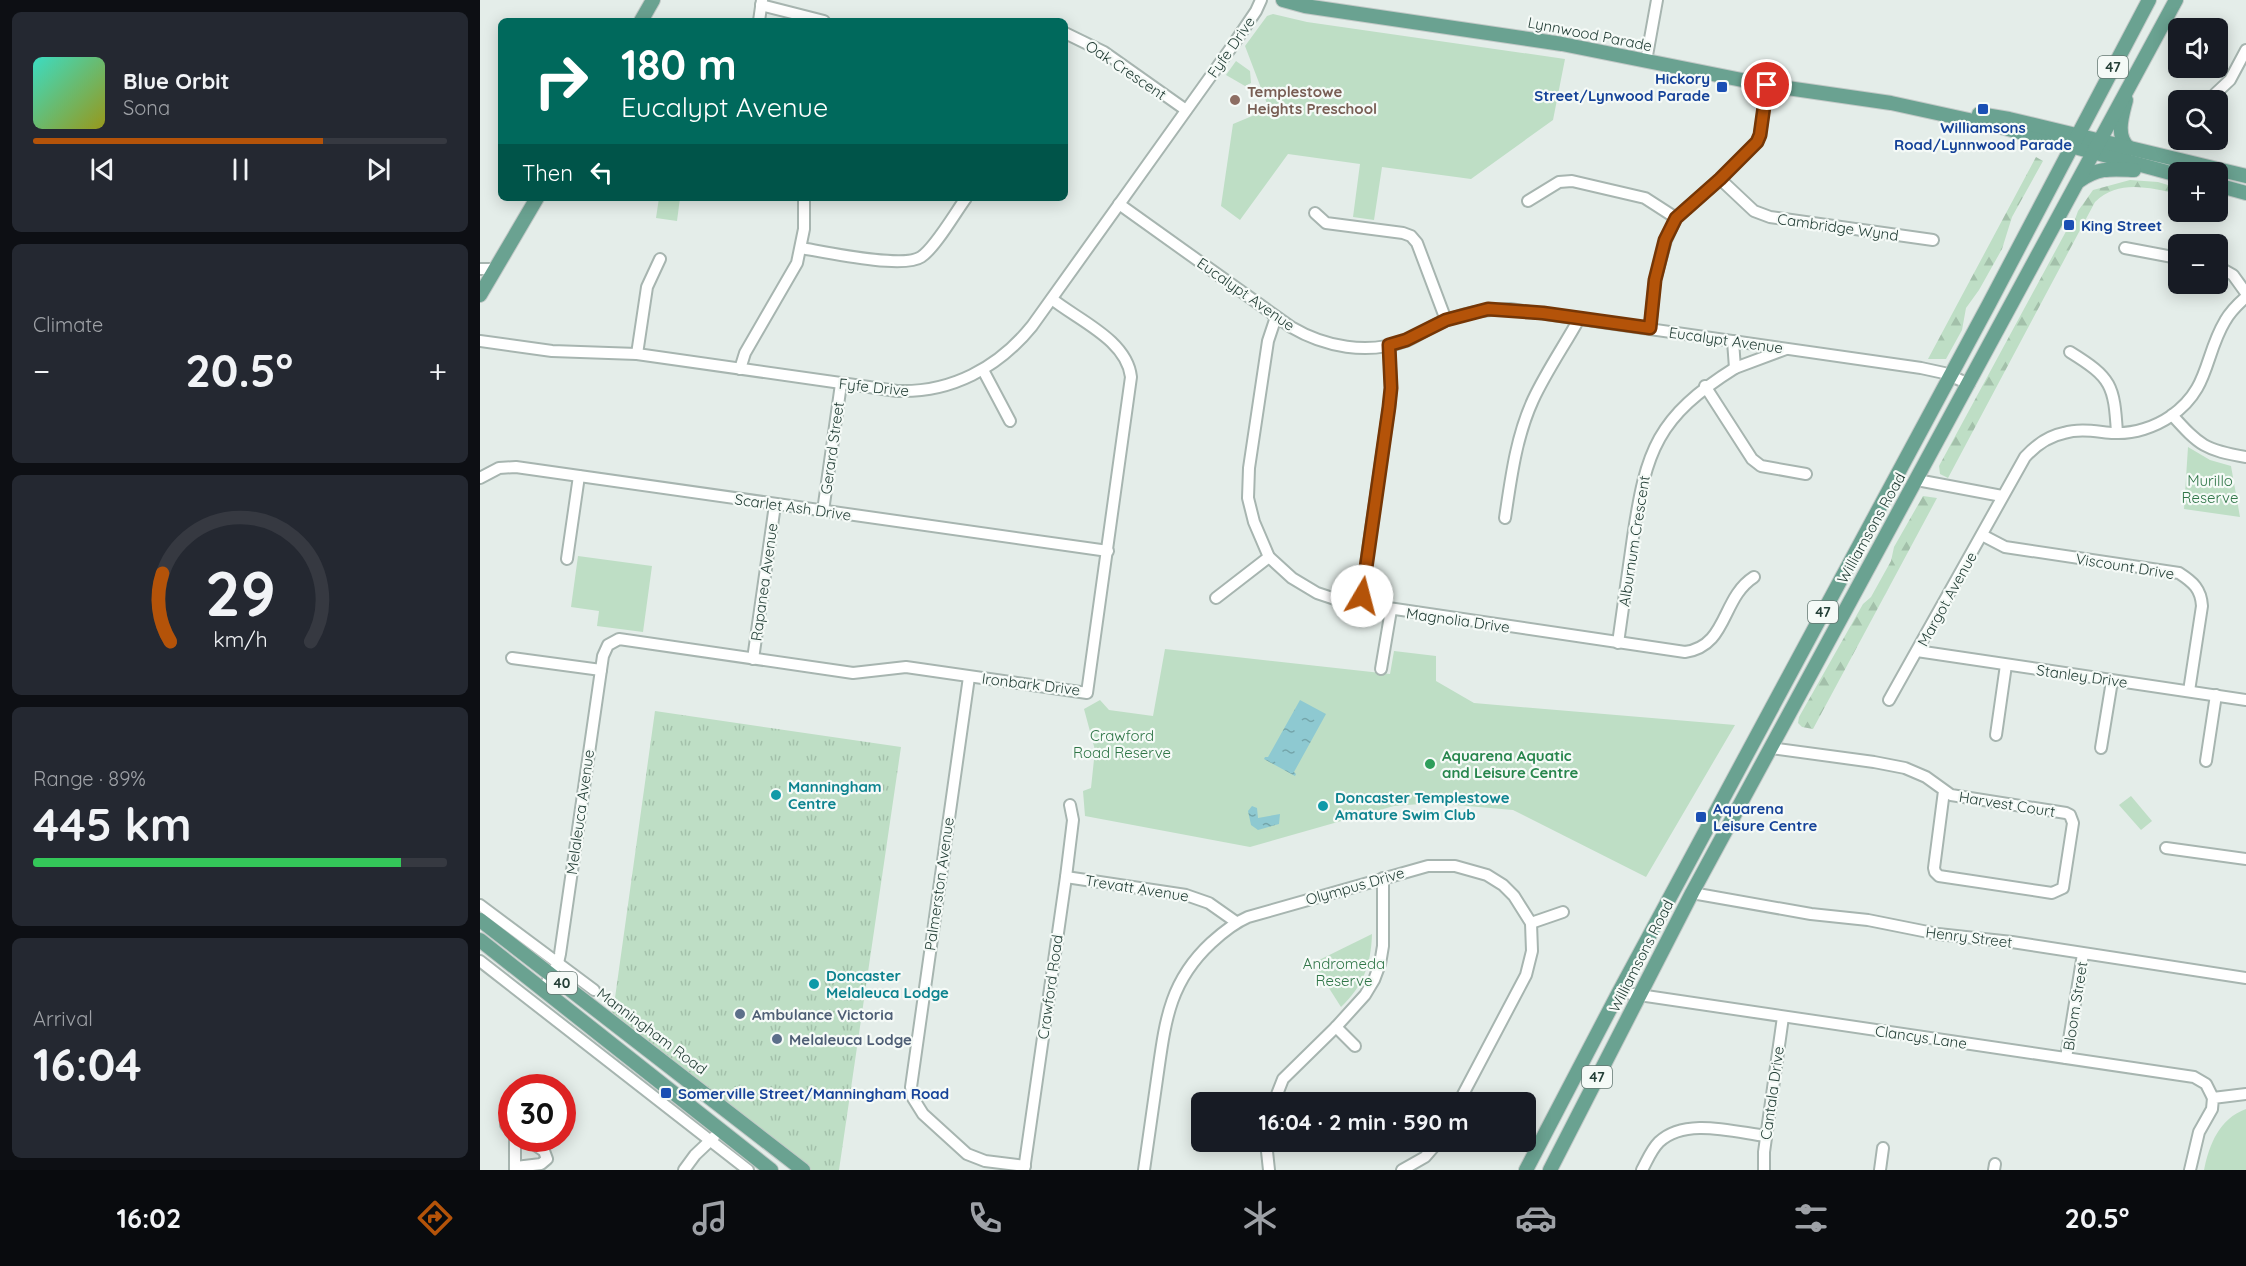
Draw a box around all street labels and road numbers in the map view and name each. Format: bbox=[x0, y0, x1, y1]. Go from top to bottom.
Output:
street label: Fyfe Drive bbox=[1203, 13, 1259, 81]
street label: Lynnwood Parade bbox=[1526, 13, 1654, 55]
street label: Oak Crescent bbox=[1082, 36, 1170, 104]
road number: 47 bbox=[2098, 56, 2128, 78]
street label: Cambridge Wynd bbox=[1776, 209, 1900, 245]
street label: Eucalypt Avenue bbox=[1193, 253, 1299, 335]
street label: Eucalypt Avenue bbox=[1668, 323, 1784, 357]
street label: Fyfe Drive bbox=[838, 374, 910, 400]
street label: Gerard Street bbox=[816, 401, 848, 495]
street label: Williamsons Road bbox=[1833, 469, 1909, 587]
street label: Alburnum Crescent bbox=[1614, 474, 1654, 608]
street label: Scarlet Ash Drive bbox=[734, 489, 852, 525]
street label: Rapanea Avenue bbox=[746, 522, 782, 642]
street label: Margot Avenue bbox=[1913, 548, 1981, 650]
street label: Viscount Drive bbox=[2074, 549, 2176, 583]
road number: 47 bbox=[1808, 601, 1838, 623]
street label: Magnolia Drive bbox=[1405, 603, 1511, 637]
street label: Stanley Drive bbox=[2035, 660, 2129, 692]
street label: Ironbark Drive bbox=[981, 669, 1081, 699]
street label: Melaleuca Avenue bbox=[562, 748, 598, 876]
street label: Harvest Court bbox=[1958, 787, 2056, 821]
street label: Palmerston Avenue bbox=[920, 816, 958, 952]
street label: Olympus Drive bbox=[1303, 863, 1407, 909]
street label: Trevatt Avenue bbox=[1084, 870, 1190, 906]
street label: Williamsons Road bbox=[1604, 897, 1678, 1015]
street label: Henry Street bbox=[1924, 922, 2014, 952]
street label: Crawford Road bbox=[1033, 933, 1067, 1041]
street label: Bloom Street bbox=[2059, 960, 2091, 1052]
road number: 40 bbox=[547, 972, 577, 994]
street label: Manningham Road bbox=[593, 983, 711, 1079]
street label: Clancys Lane bbox=[1874, 1021, 1968, 1053]
street label: Cantala Drive bbox=[1756, 1045, 1788, 1141]
road number: 47 bbox=[1582, 1066, 1612, 1088]

